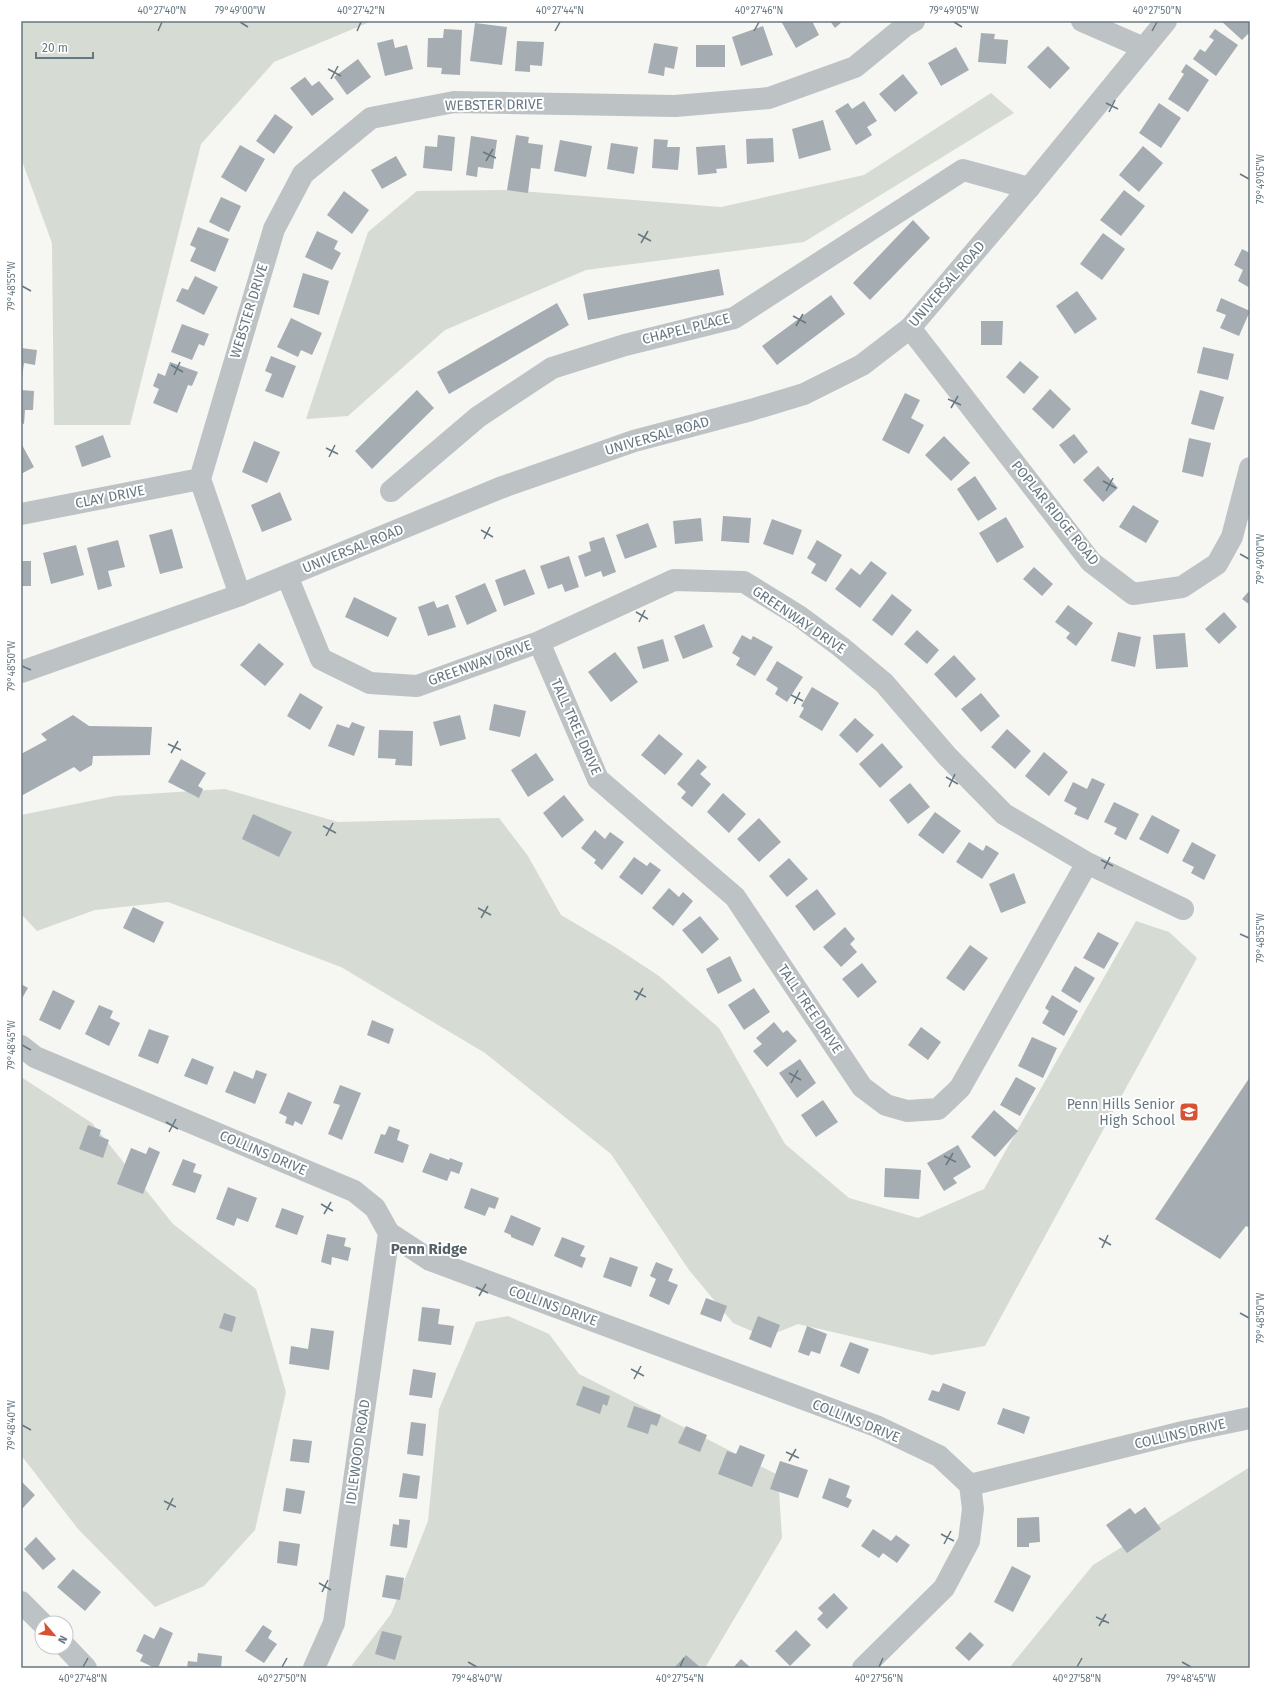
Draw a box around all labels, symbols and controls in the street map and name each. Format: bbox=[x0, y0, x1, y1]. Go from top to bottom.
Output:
text: 40°27'40"N bbox=[138, 5, 186, 17]
text: 79°49'00"W bbox=[215, 5, 266, 17]
text: 40°27'42"N bbox=[337, 5, 385, 17]
text: 40°27'44"N bbox=[536, 5, 584, 17]
text: 40°27'46"N bbox=[735, 5, 783, 17]
text: 79°49'05"W bbox=[929, 5, 980, 17]
text: 40°27'50"N bbox=[1132, 5, 1182, 17]
scale bar bbox=[36, 34, 93, 60]
text: 20 m bbox=[42, 41, 68, 55]
street label: WEBSTER DRIVE bbox=[445, 96, 543, 114]
text: 79°49'05"W bbox=[1255, 153, 1267, 204]
street label: UNIVERSAL ROAD bbox=[905, 238, 989, 330]
text: 79°48'55"W bbox=[6, 260, 18, 311]
street label: WEBSTER DRIVE bbox=[226, 261, 272, 361]
street label: CHAPEL PLACE bbox=[640, 310, 732, 348]
street label: UNIVERSAL ROAD bbox=[603, 413, 711, 459]
street label: POPLAR RIDGE ROAD bbox=[1008, 457, 1102, 569]
street label: CLAY DRIVE bbox=[74, 482, 146, 512]
street label: UNIVERSAL ROAD bbox=[300, 521, 406, 577]
text: 79°49'00"W bbox=[1255, 533, 1267, 584]
street label: GREENWAY DRIVE bbox=[749, 582, 849, 658]
street label: GREENWAY DRIVE bbox=[426, 636, 534, 690]
text: 79°48'50"W bbox=[6, 640, 18, 691]
street label: TALL TREE DRIVE bbox=[547, 676, 605, 778]
text: 79°48'55"W bbox=[1255, 912, 1267, 963]
street label: TALL TREE DRIVE bbox=[774, 961, 846, 1057]
text: 79°48'45"W bbox=[6, 1020, 18, 1070]
place label: Penn Hills Senior High School bbox=[1067, 1096, 1176, 1129]
school or university icon: Penn Hills Senior High School bbox=[1178, 1101, 1200, 1123]
street label: COLLINS DRIVE bbox=[217, 1127, 309, 1179]
district label: Penn Ridge bbox=[391, 1240, 467, 1258]
street label: COLLINS DRIVE bbox=[506, 1282, 600, 1330]
text: 79°48'50"W bbox=[1255, 1292, 1267, 1343]
street label: COLLINS DRIVE bbox=[810, 1396, 902, 1446]
street label: IDLEWOOD ROAD bbox=[342, 1398, 374, 1506]
text: 79°48'40"W bbox=[6, 1399, 18, 1450]
street label: COLLINS DRIVE bbox=[1133, 1415, 1227, 1453]
north arrow bbox=[34, 1615, 74, 1655]
text: N bbox=[55, 1633, 70, 1646]
text: 40°27'48"N bbox=[59, 1673, 107, 1685]
text: 40°27'50"N bbox=[257, 1673, 307, 1685]
text: 79°48'40"W bbox=[452, 1673, 503, 1685]
text: 40°27'54"N bbox=[656, 1673, 704, 1685]
text: 40°27'56"N bbox=[855, 1673, 903, 1685]
text: 40°27'58"N bbox=[1053, 1673, 1101, 1685]
text: 79°48'45"W bbox=[1166, 1673, 1216, 1685]

